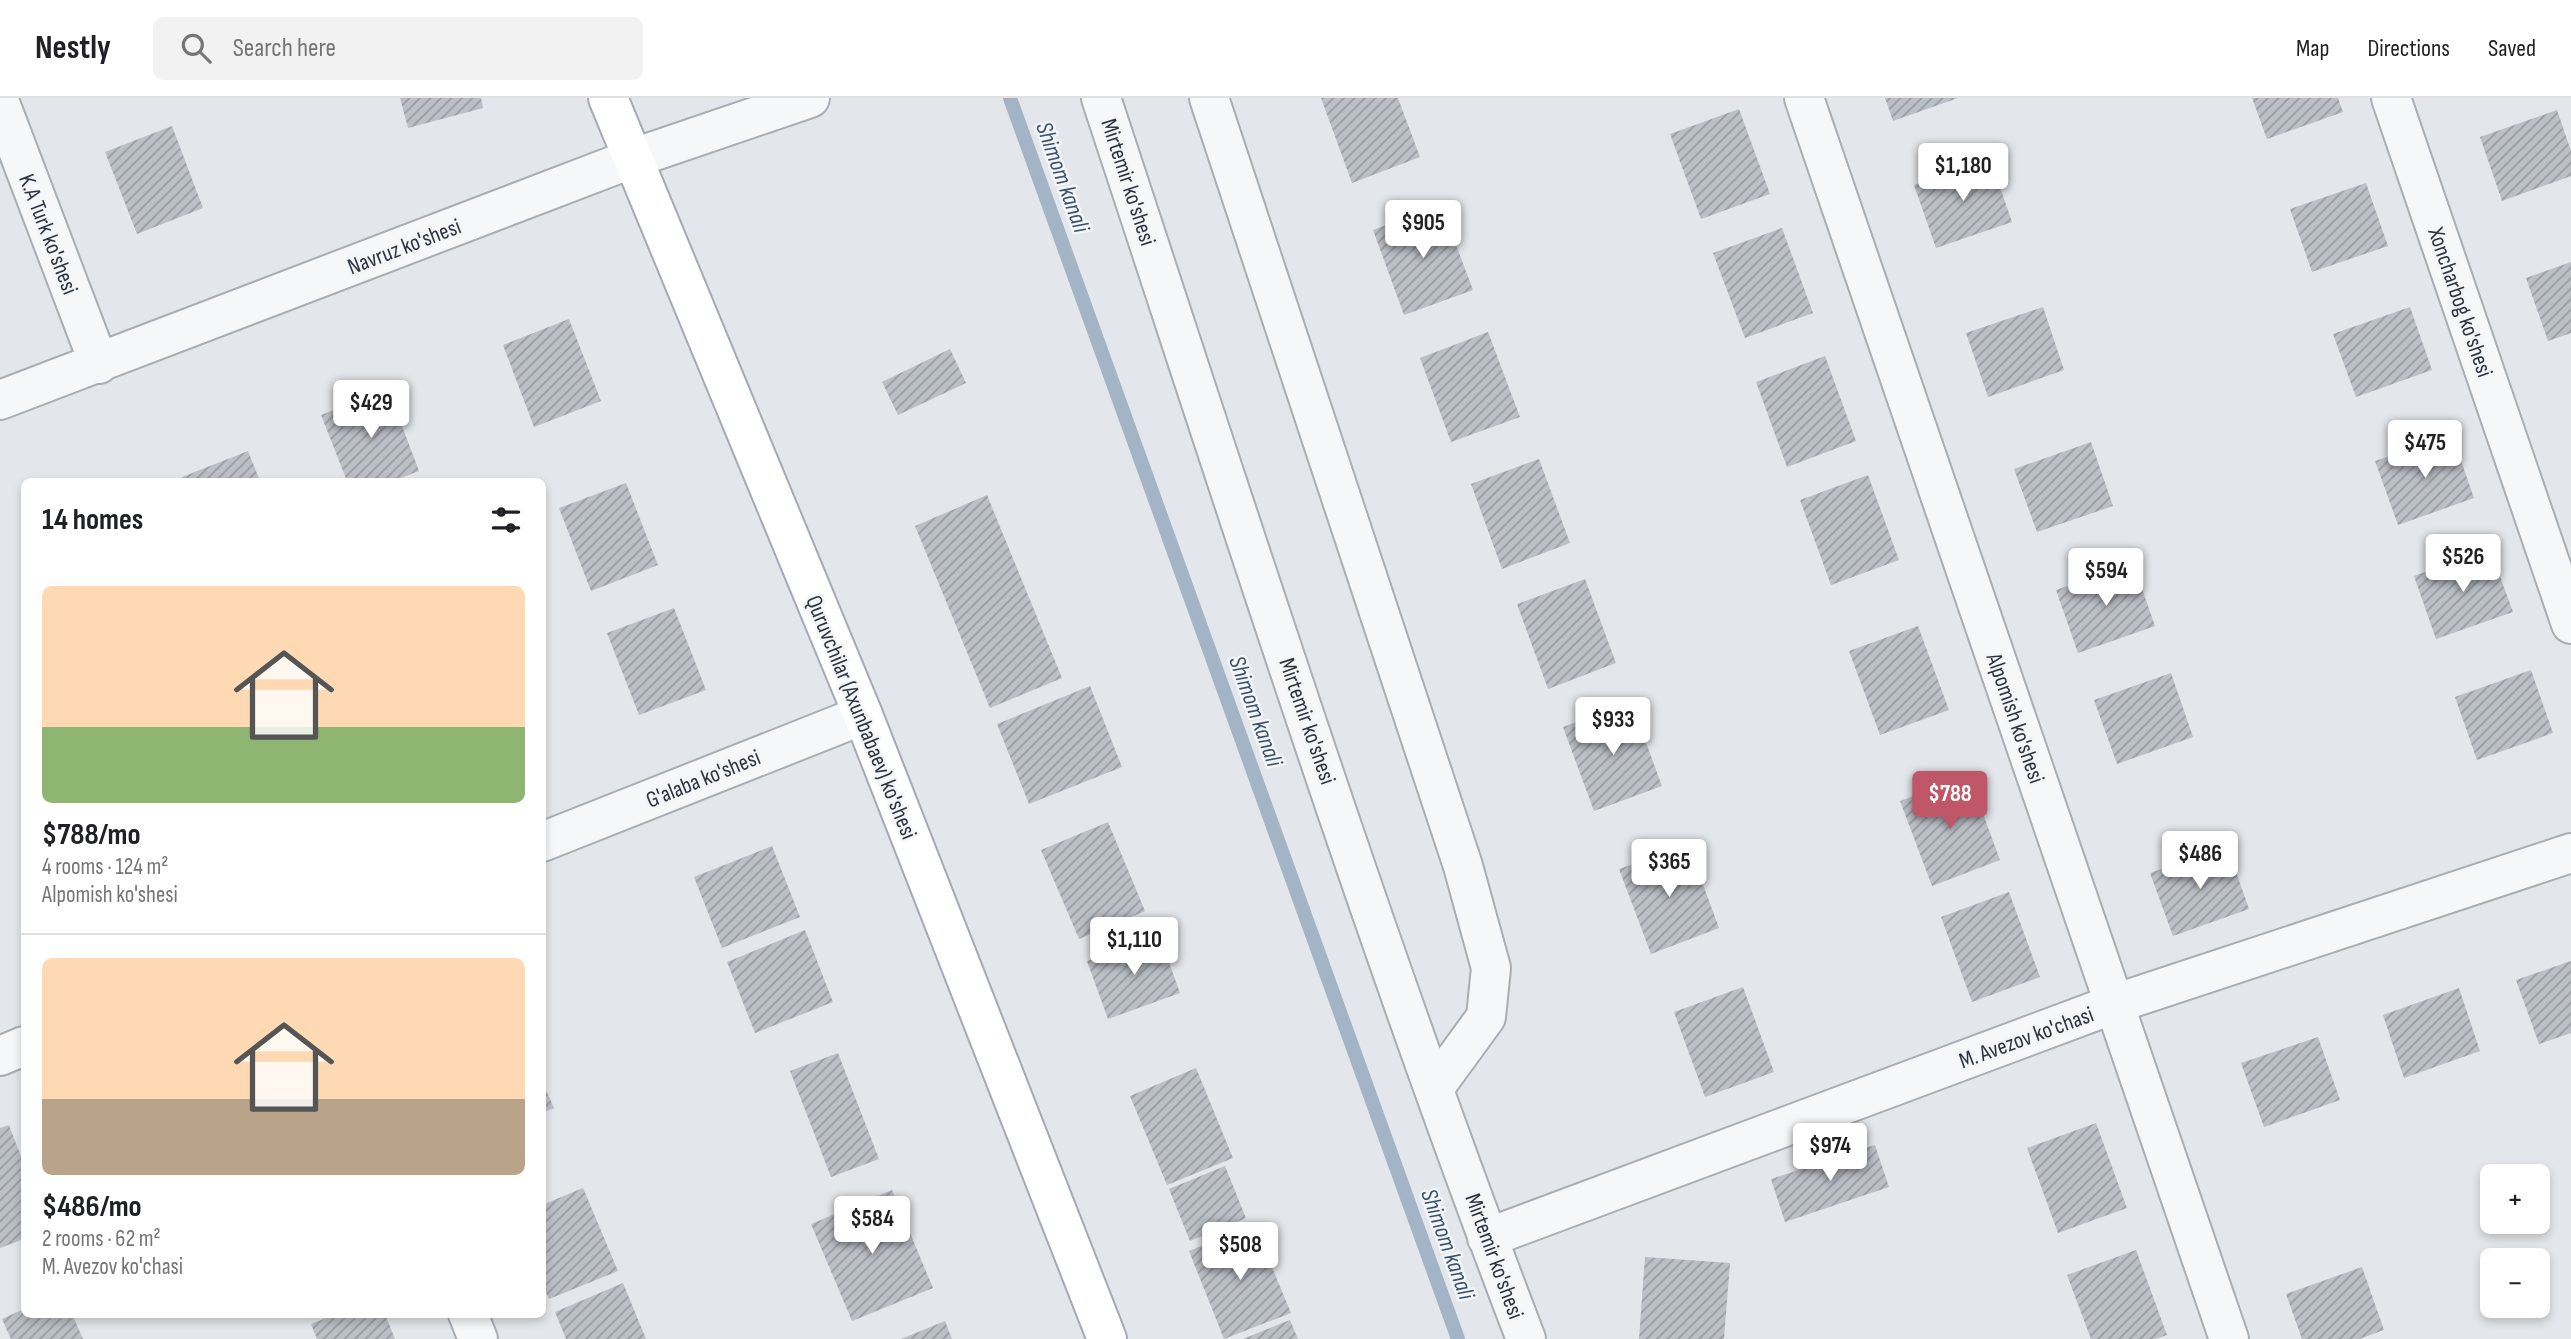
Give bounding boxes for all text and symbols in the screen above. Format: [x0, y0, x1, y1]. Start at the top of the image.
search box [153, 17, 643, 80]
text: Nestly [35, 28, 111, 68]
icon: search [177, 29, 215, 67]
text: Search here [233, 33, 336, 64]
text: Map [2296, 34, 2329, 63]
text: Directions [2367, 34, 2450, 63]
text: Saved [2488, 34, 2536, 63]
street label: Mirtemir ko'shesi [1094, 115, 1162, 249]
water label: Shimom kanali [1029, 118, 1096, 237]
pin: $1,180 [1906, 144, 2020, 203]
text: $1,180 [1934, 152, 1992, 180]
street label: K.A Turk ko'shesi [12, 170, 84, 298]
pin: $905 [1382, 200, 1464, 260]
text: $905 [1401, 209, 1445, 237]
street label: Navruz ko'shesi [344, 213, 465, 281]
street label: Xoncharbog ko'shesi [2421, 223, 2499, 381]
pin: $429 [330, 380, 412, 440]
text: $429 [349, 389, 393, 417]
pin: $475 [2384, 420, 2466, 480]
text: $475 [2404, 429, 2446, 457]
icon: filters [487, 501, 525, 539]
text: 14 homes [42, 502, 143, 538]
pin: $526 [2422, 534, 2504, 594]
text: $526 [2442, 543, 2484, 571]
pin: $594 [2065, 548, 2147, 608]
text: $594 [2084, 557, 2128, 585]
street label: Quruvchilar (Axunbabaev) ko'shesi [799, 591, 923, 843]
icon: home [221, 632, 347, 758]
street label: Alpomish ko'shesi [1979, 649, 2050, 787]
water label: Shimom kanali [1222, 652, 1289, 771]
street label: Mirtemir ko'shesi [1272, 655, 1342, 788]
pin: $933 [1572, 698, 1654, 757]
text: $933 [1591, 706, 1635, 734]
street label: G'alaba ko'shesi [642, 743, 765, 815]
pin: $788 [1909, 772, 1991, 831]
text: $788 [1928, 780, 1972, 808]
text: $788/mo [42, 817, 141, 853]
pin: $486 [2159, 832, 2241, 891]
pin: $365 [1628, 840, 1710, 899]
text: $486 [2178, 840, 2222, 868]
text: $365 [1647, 848, 1691, 876]
text: 4 rooms · 124 m² [42, 853, 168, 881]
text: Alpomish ko'shesi [42, 881, 178, 909]
pin: $1,110 [1077, 918, 1191, 977]
text: $1,110 [1106, 926, 1162, 954]
street label: M. Avezov ko'chasi [1955, 1001, 2097, 1075]
icon: home [221, 1004, 347, 1130]
pin: $974 [1789, 1124, 1871, 1183]
text: $974 [1809, 1132, 1851, 1160]
map controls [2480, 1164, 2550, 1318]
button: + [2480, 1164, 2550, 1234]
water label: Shimom kanali [1414, 1185, 1481, 1304]
text: $486/mo [42, 1189, 142, 1225]
street label: Mirtemir ko'shesi [1458, 1190, 1530, 1323]
pin: $584 [831, 1196, 913, 1256]
text: $584 [850, 1205, 894, 1233]
pin: $508 [1199, 1222, 1281, 1282]
text: 2 rooms · 62 m² [42, 1225, 161, 1253]
text: $508 [1218, 1231, 1262, 1259]
button: − [2480, 1248, 2550, 1318]
text: M. Avezov ko'chasi [42, 1253, 183, 1281]

